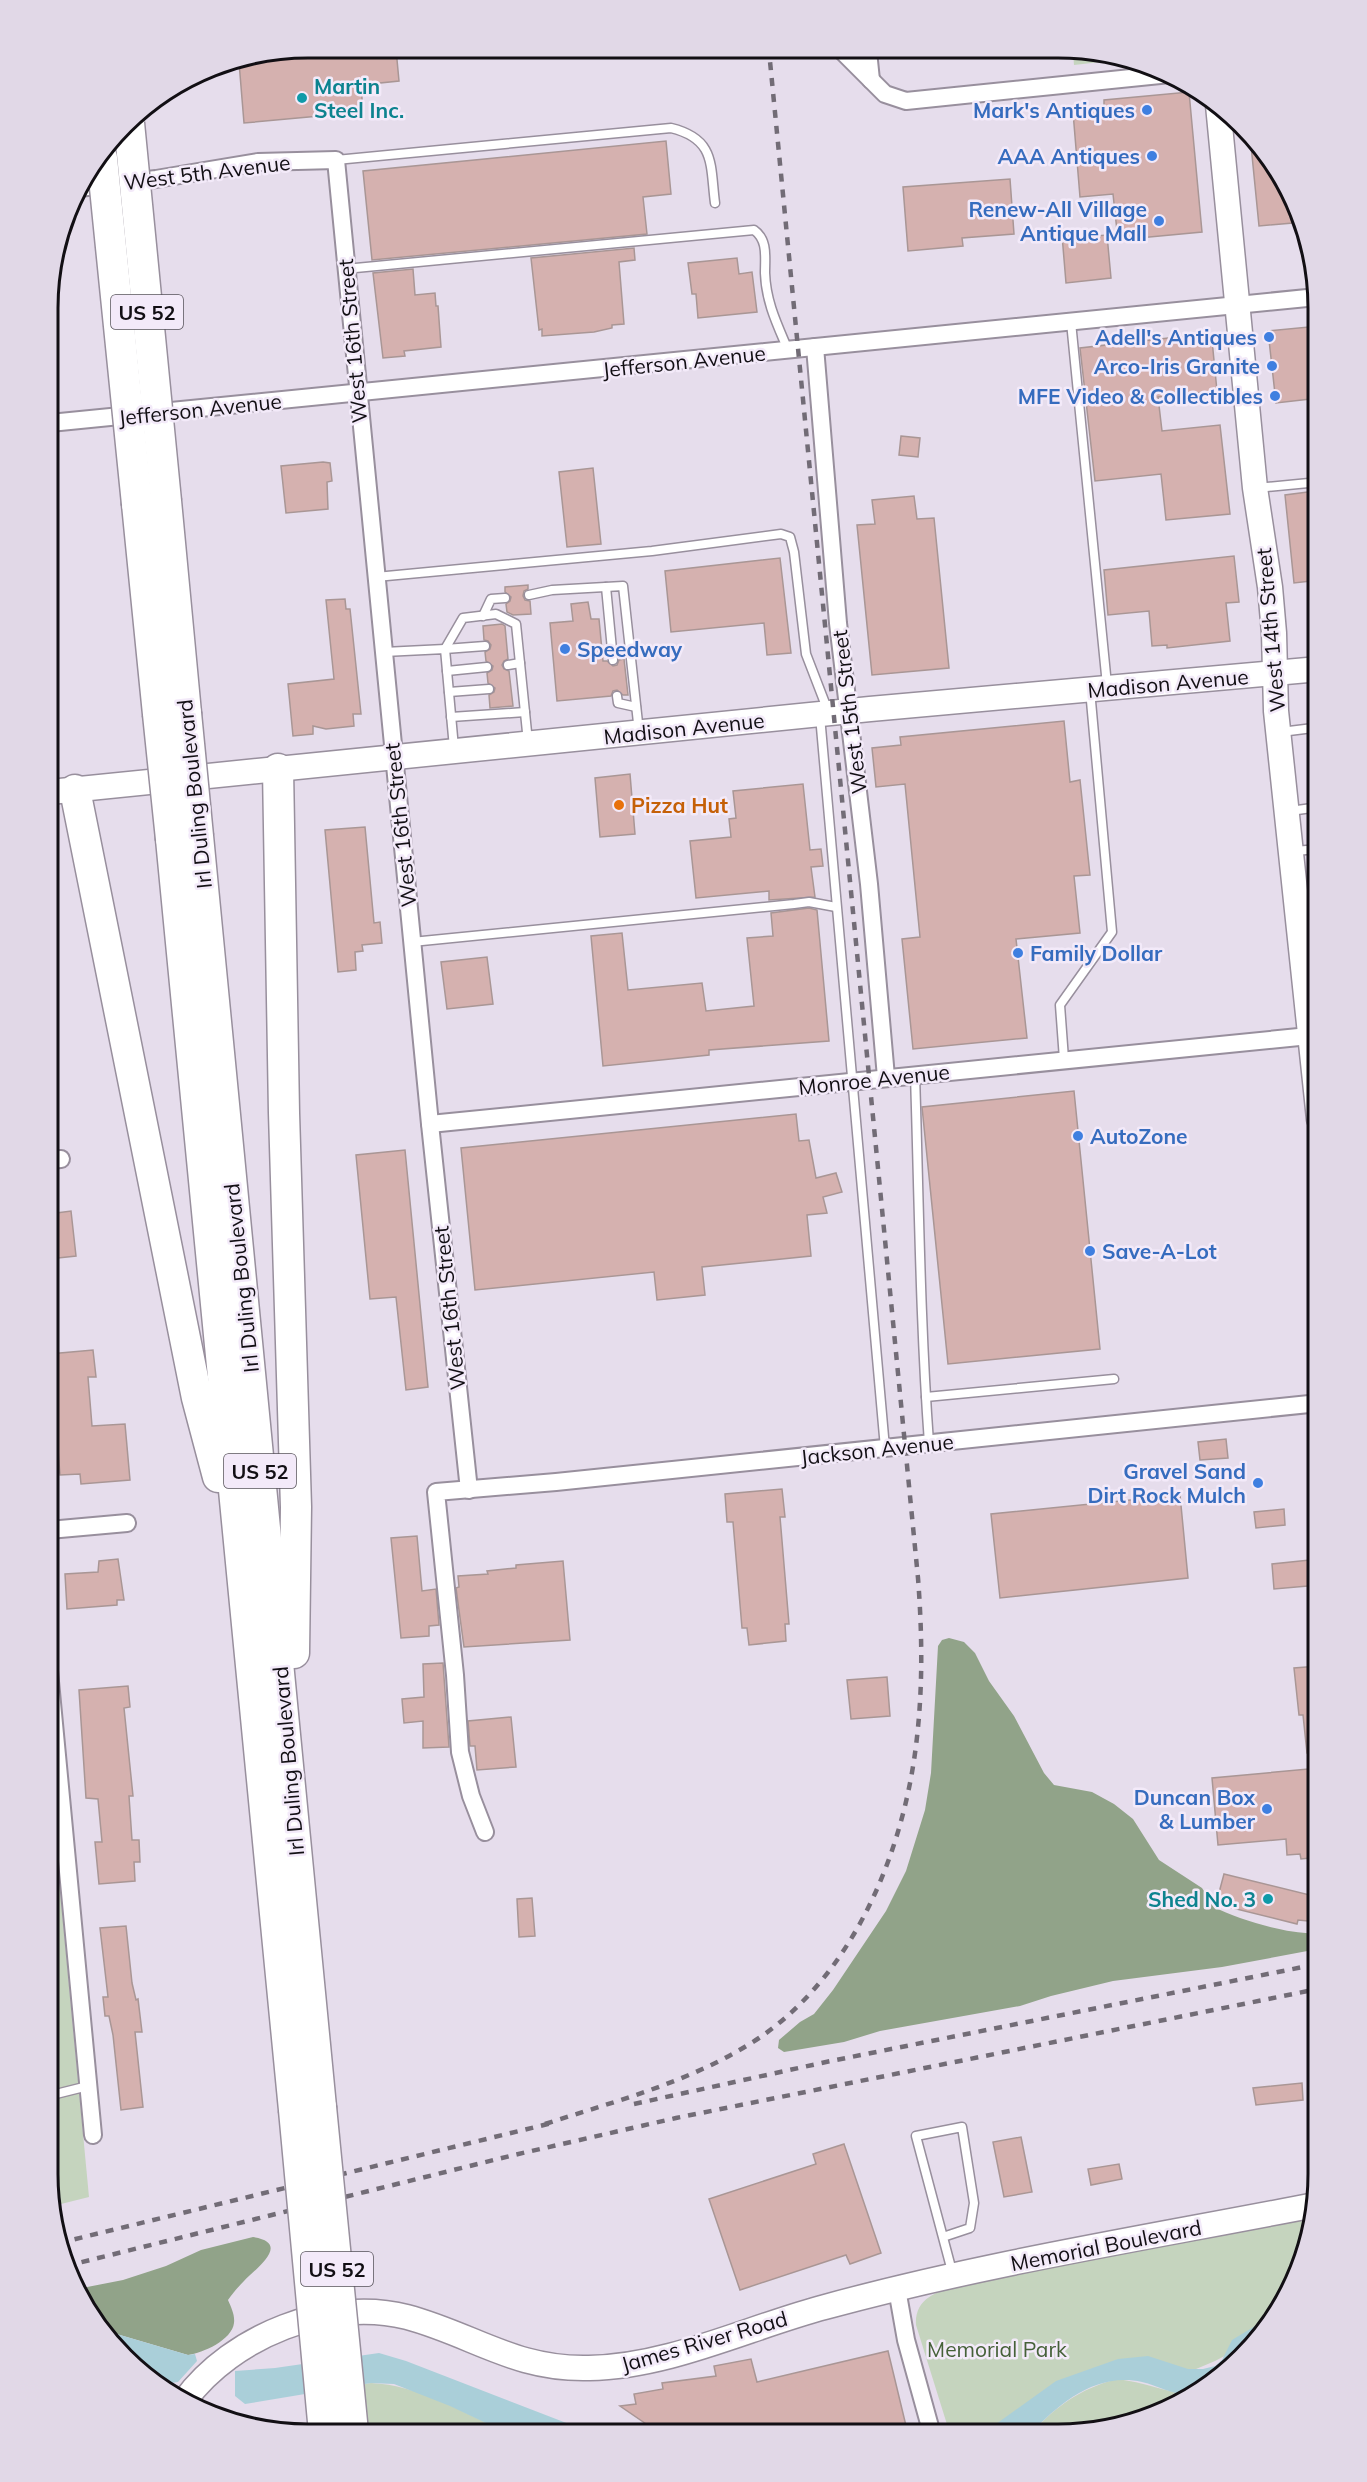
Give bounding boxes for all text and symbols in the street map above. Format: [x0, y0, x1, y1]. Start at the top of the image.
place label: Martin Steel Inc. [314, 73, 404, 123]
marker: Martin Steel Inc. [295, 91, 309, 105]
place label: Mark's Antiques [973, 97, 1135, 123]
marker: Mark's Antiques [1140, 103, 1154, 117]
place label: AAA Antiques [998, 143, 1140, 169]
street label: West 5th Avenue [122, 149, 292, 195]
marker: AAA Antiques [1145, 149, 1159, 163]
place label: Renew-All Village Antique Mall [968, 196, 1147, 246]
marker: Renew-All Village Antique Mall [1152, 214, 1166, 228]
street label: West 16th Street [332, 258, 372, 424]
road number: US 52 [111, 295, 183, 329]
place label: Adell's Antiques [1095, 324, 1257, 350]
marker: Adell's Antiques [1262, 330, 1276, 344]
street label: Jefferson Avenue [601, 339, 767, 383]
place label: Arco-Iris Granite [1094, 353, 1260, 379]
marker: Arco-Iris Granite [1265, 359, 1279, 373]
place label: MFE Video & Collectibles [1018, 383, 1263, 409]
street label: Jefferson Avenue [117, 387, 283, 431]
marker: MFE Video & Collectibles [1268, 389, 1282, 403]
street label: West 14th Street [1250, 547, 1290, 713]
street label: West 15th Street [826, 628, 872, 796]
place label: Speedway [577, 636, 683, 662]
marker: Speedway [558, 642, 572, 656]
street label: Madison Avenue [1086, 663, 1250, 703]
street label: Irl Duling Boulevard [171, 698, 217, 890]
street label: Madison Avenue [602, 707, 766, 749]
street label: West 16th Street [378, 742, 422, 908]
place label: Pizza Hut [631, 792, 728, 818]
marker: Pizza Hut [612, 798, 626, 812]
place label: Family Dollar [1030, 940, 1163, 966]
marker: Family Dollar [1011, 946, 1025, 960]
street label: Monroe Avenue [797, 1058, 951, 1100]
place label: AutoZone [1090, 1123, 1188, 1149]
marker: AutoZone [1071, 1129, 1085, 1143]
street label: Irl Duling Boulevard [218, 1182, 264, 1374]
street label: West 16th Street [427, 1225, 471, 1391]
place label: Save-A-Lot [1102, 1238, 1217, 1264]
marker: Save-A-Lot [1083, 1244, 1097, 1258]
street label: Jackson Avenue [799, 1428, 955, 1470]
road number: US 52 [224, 1454, 296, 1488]
place label: Gravel Sand Dirt Rock Mulch [1088, 1458, 1246, 1508]
marker: Gravel Sand Dirt Rock Mulch [1251, 1476, 1265, 1490]
street label: Irl Duling Boulevard [267, 1665, 309, 1857]
place label: Duncan Box & Lumber [1134, 1784, 1256, 1834]
marker: Duncan Box & Lumber [1260, 1802, 1274, 1816]
place label: Shed No. 3 [1148, 1886, 1256, 1912]
marker: Shed No. 3 [1261, 1892, 1275, 1906]
street label: Memorial Boulevard [1008, 2214, 1204, 2276]
road number: US 52 [301, 2252, 373, 2286]
street label: James River Road [618, 2305, 790, 2377]
park label: Memorial Park [927, 2336, 1067, 2362]

